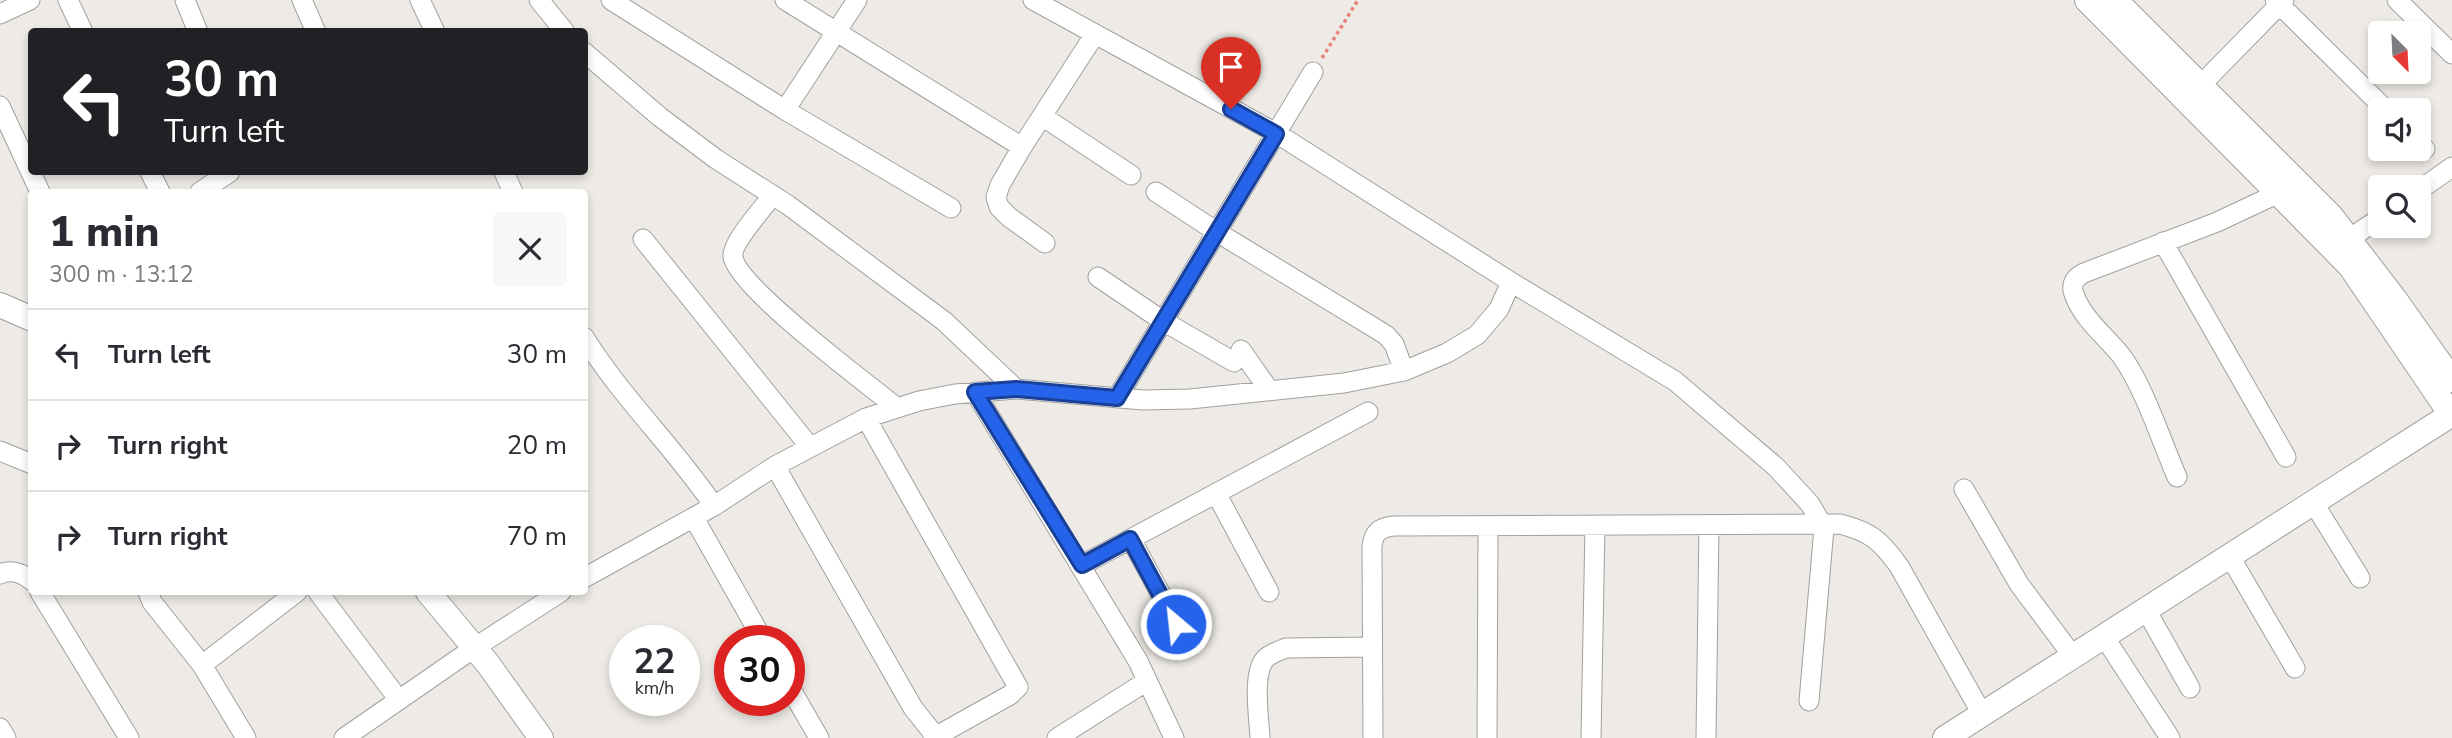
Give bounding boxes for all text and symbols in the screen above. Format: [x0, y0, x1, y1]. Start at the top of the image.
north arrow [2368, 21, 2431, 84]
map controls [2368, 21, 2431, 238]
pin [1201, 37, 1261, 109]
text: 30 m [164, 46, 279, 113]
icon: arrive [1212, 48, 1250, 86]
icon: left [49, 56, 140, 147]
button: sound [2368, 98, 2431, 161]
text: Turn left [164, 110, 284, 153]
button: search [2368, 175, 2431, 238]
text: 1 min [49, 204, 159, 261]
button: close [493, 212, 567, 286]
text: 300 m · 13:12 [49, 259, 194, 290]
icon: left [49, 336, 87, 374]
text: Turn left [108, 337, 211, 372]
text: 30 m [507, 337, 567, 372]
icon: right [49, 427, 87, 465]
text: Turn right [108, 428, 227, 463]
text: 20 m [507, 428, 567, 463]
icon: right [49, 518, 87, 556]
text: Turn right [108, 519, 227, 554]
text: 70 m [507, 519, 567, 554]
position arrow [1139, 587, 1213, 661]
speed limit sign: 30 [714, 625, 805, 716]
text: 22 [633, 638, 676, 685]
text: km/h [635, 676, 674, 700]

